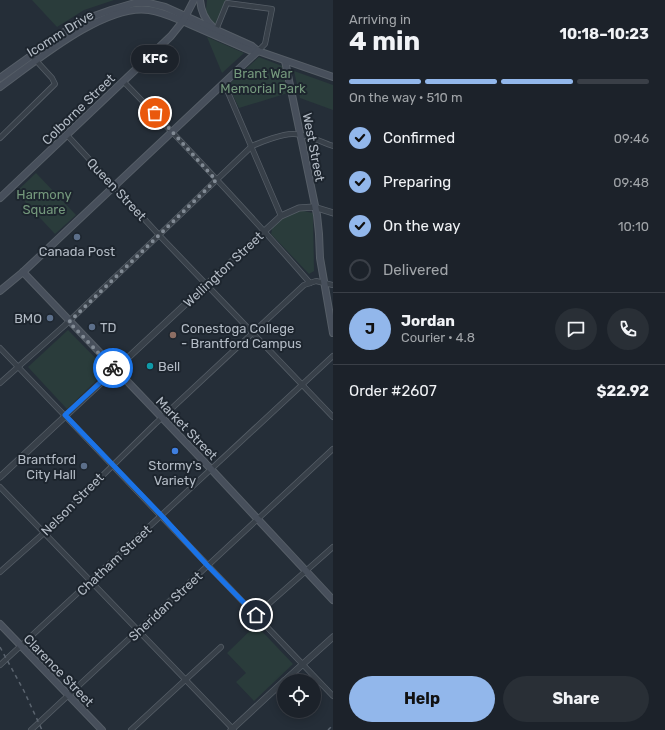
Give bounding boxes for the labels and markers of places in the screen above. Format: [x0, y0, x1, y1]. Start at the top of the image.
callout: KFC [131, 45, 179, 73]
pin [138, 96, 172, 130]
marker: Canada Post [72, 232, 82, 242]
place label: Canada Post [39, 244, 115, 259]
place label: BMO [14, 311, 42, 326]
marker: BMO [45, 313, 55, 323]
place label: TD [100, 320, 117, 335]
place label: Conestoga College - Brantford Campus [181, 321, 302, 351]
marker: TD [87, 322, 97, 332]
marker: Conestoga College - Brantford Campus [168, 330, 178, 340]
place label: Bell [158, 359, 180, 374]
marker: Bell [145, 361, 155, 371]
marker: Stormy's Variety [170, 446, 180, 456]
place label: Brantford City Hall [18, 452, 76, 482]
place label: Stormy's Variety [148, 458, 202, 488]
marker: Brantford City Hall [79, 461, 89, 471]
pin [239, 598, 273, 632]

